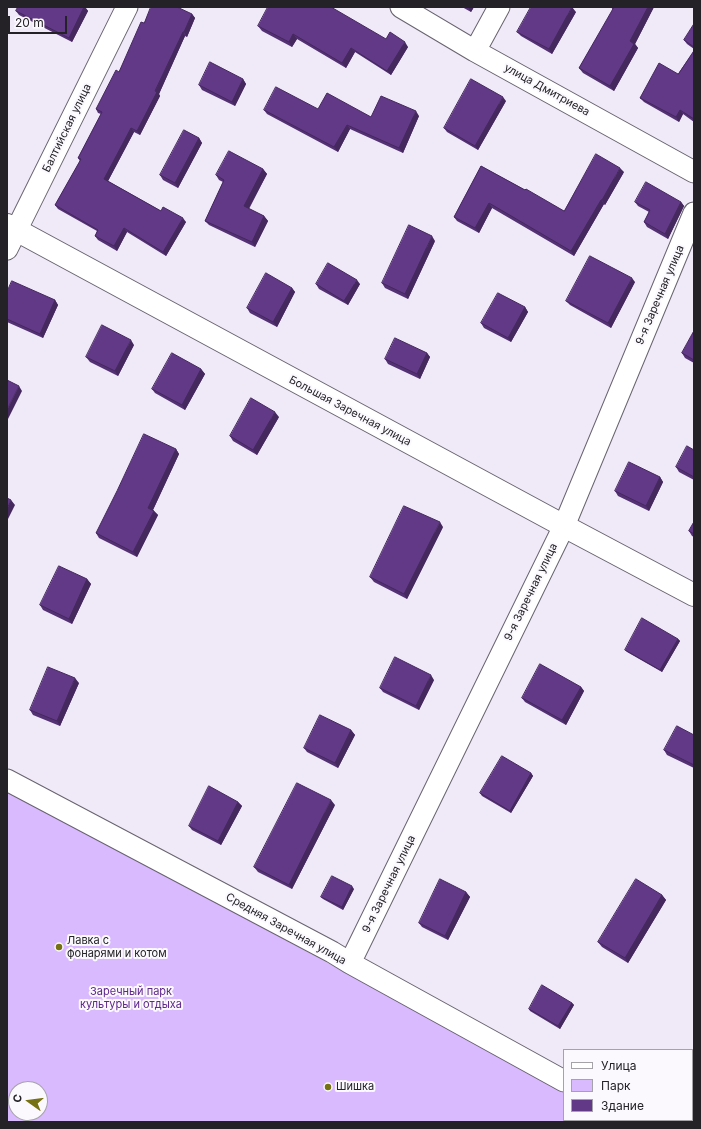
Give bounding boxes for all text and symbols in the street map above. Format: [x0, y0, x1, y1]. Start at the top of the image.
scale bar [10, 8, 69, 34]
text: 20 m [15, 15, 44, 30]
street label: улица Дмитриева [502, 61, 592, 119]
street label: Балтийская улица [40, 82, 94, 174]
street label: 9-я Заречная улица [633, 243, 687, 347]
street label: Большая Заречная улица [287, 373, 413, 449]
street label: 9-я Заречная улица [502, 541, 560, 643]
street label: 9-я Заречная улица [360, 833, 418, 935]
street label: Средняя Заречная улица [224, 890, 348, 968]
place label: Лавка с фонарями и котом [67, 934, 167, 960]
marker: Лавка с фонарями и котом [54, 942, 64, 952]
park label: Заречный парк культуры и отдыха [80, 985, 182, 1011]
legend [563, 1049, 693, 1121]
text: Улица [601, 1058, 636, 1073]
text: Парк [601, 1078, 631, 1093]
place label: Шишка [336, 1080, 374, 1094]
north arrow [8, 1081, 48, 1121]
marker: Шишка [323, 1082, 333, 1092]
text: С [10, 1093, 25, 1104]
text: Здание [601, 1098, 644, 1113]

